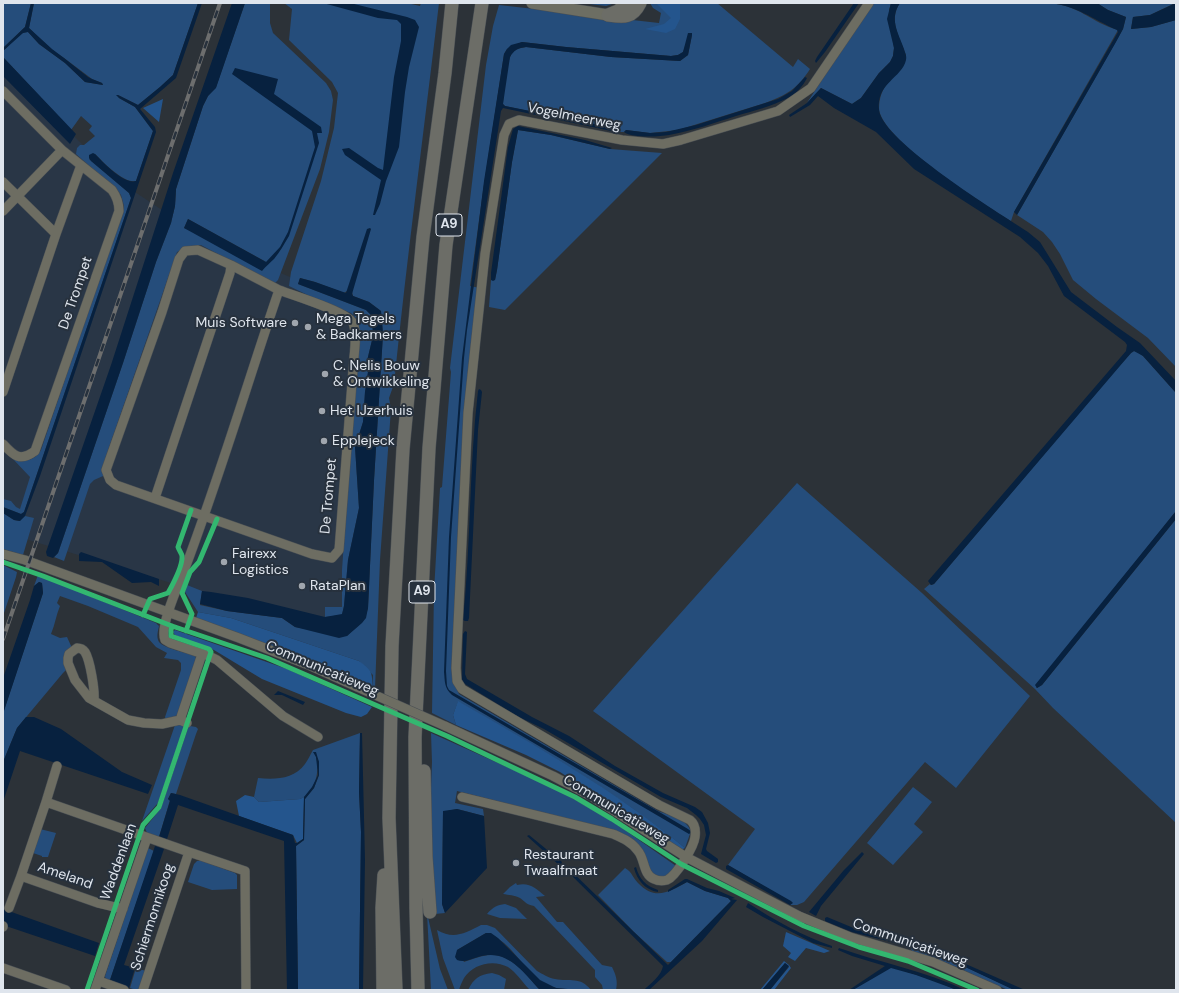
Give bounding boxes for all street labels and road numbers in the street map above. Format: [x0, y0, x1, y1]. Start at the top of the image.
street label: Vogelmeerweg [526, 100, 622, 134]
road number: A9 [436, 214, 462, 236]
street label: De Trompet [56, 254, 96, 332]
street label: De Trompet [317, 457, 341, 535]
road number: A9 [409, 581, 435, 603]
street label: Communicatieweg [263, 638, 381, 700]
street label: Communicatieweg [560, 772, 672, 848]
street label: Waddenlaan [97, 821, 141, 903]
street label: Ameland [35, 859, 95, 893]
street label: Schiermonnikoog [128, 861, 178, 973]
street label: Communicatieweg [850, 915, 970, 971]

